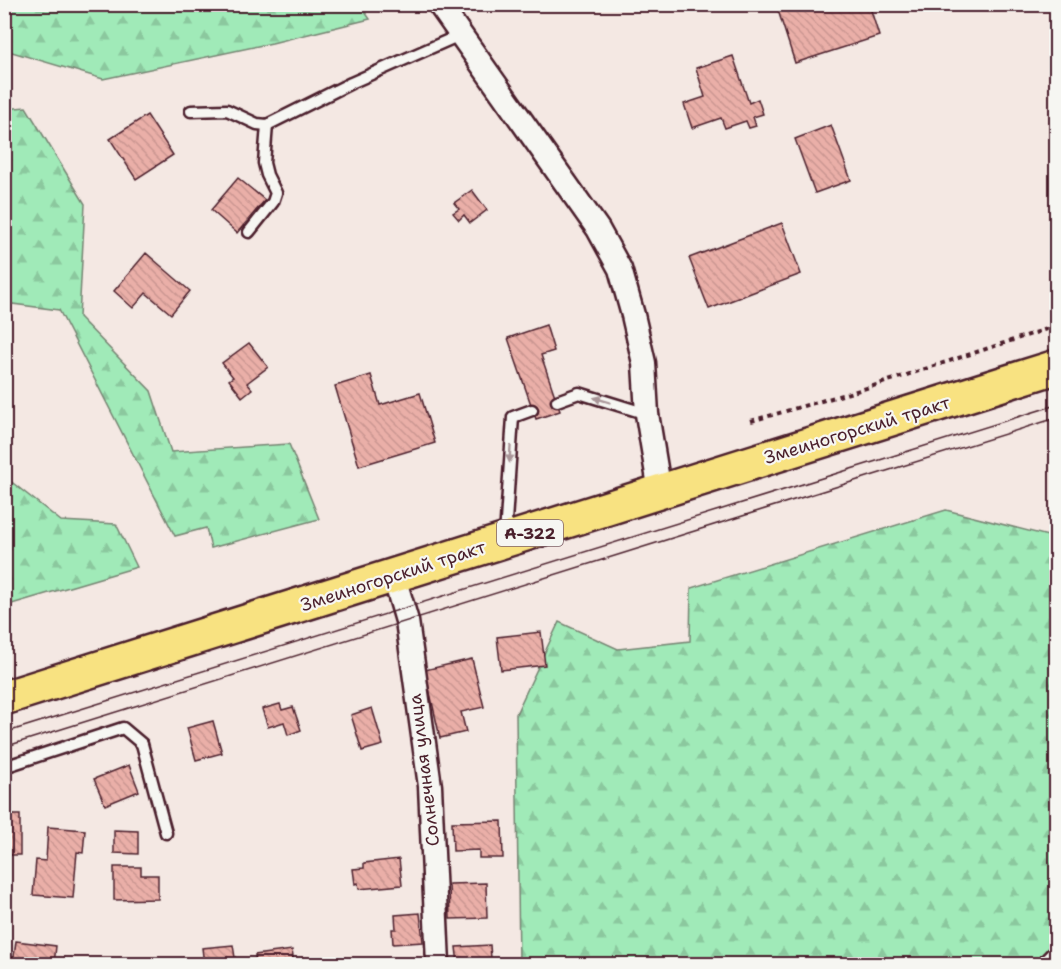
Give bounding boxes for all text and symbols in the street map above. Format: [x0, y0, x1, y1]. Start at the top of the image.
street label: Змеиногорский тракт [761, 390, 954, 470]
one-way arrow [593, 395, 611, 404]
one-way arrow [505, 445, 515, 464]
road number: А-322 [497, 520, 563, 546]
street label: Змеиногорский тракт [298, 535, 489, 617]
street label: Солнечная улица [403, 692, 445, 848]

